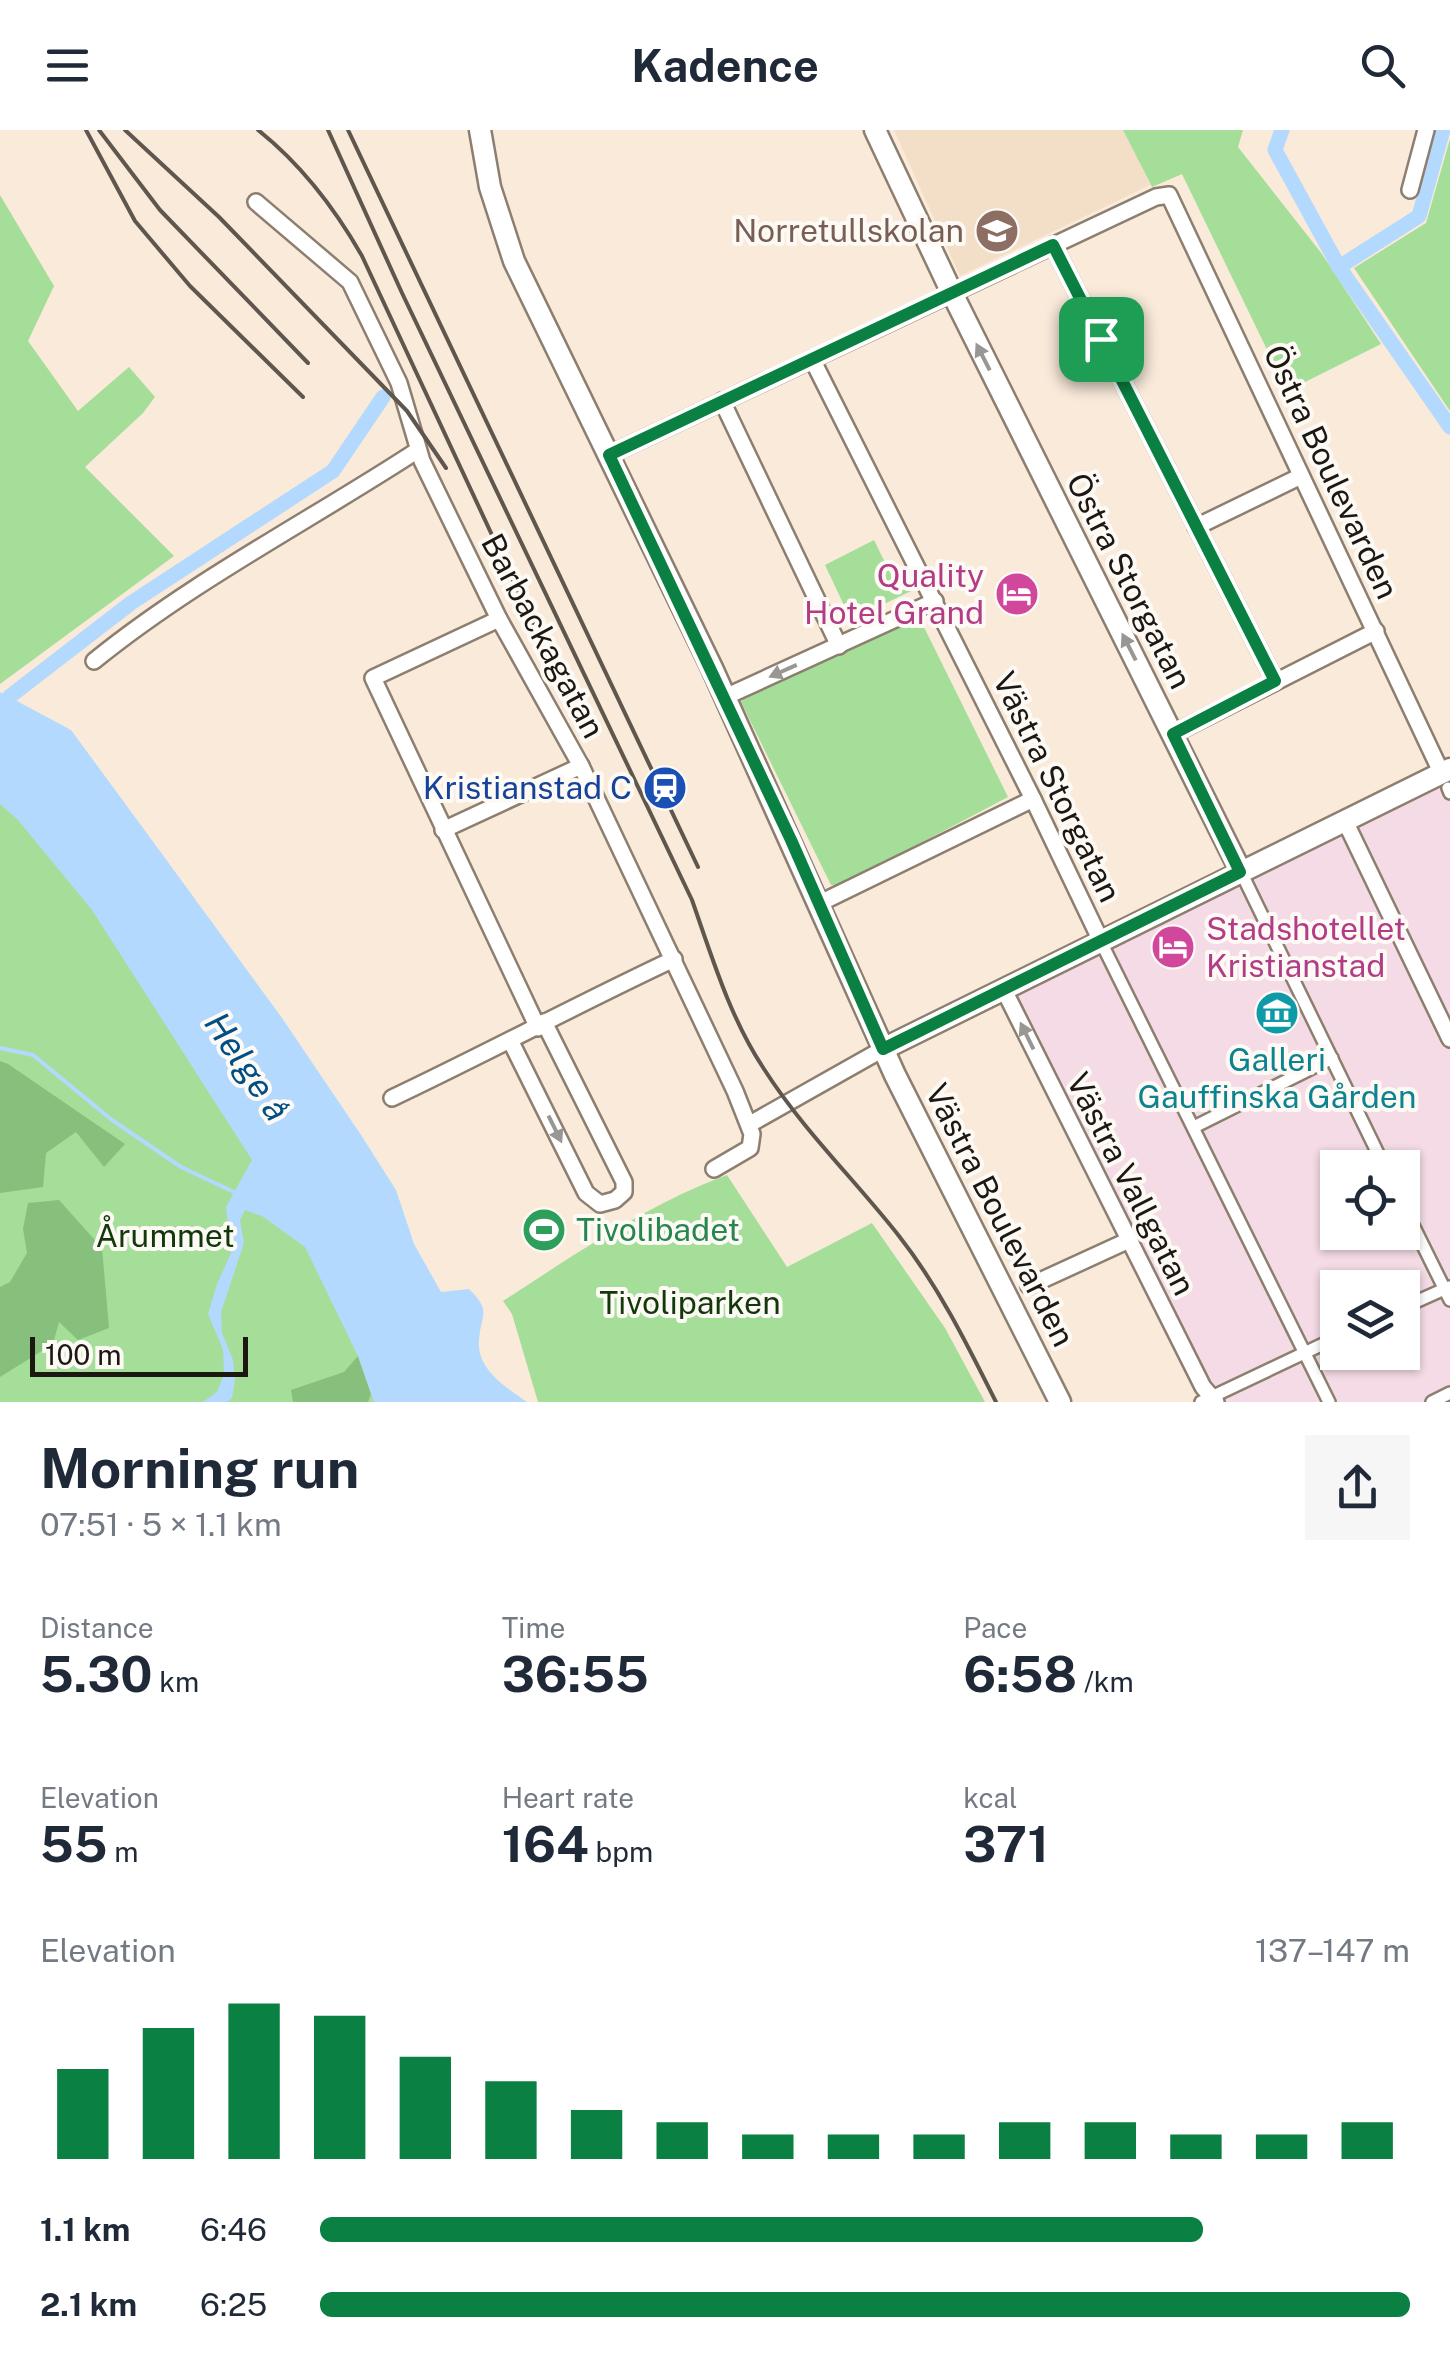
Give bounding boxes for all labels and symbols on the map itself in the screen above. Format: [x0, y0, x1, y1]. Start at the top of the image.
school or university icon: Norretullskolan [974, 208, 1020, 254]
place label: Norretullskolan [733, 212, 964, 249]
pin [1059, 297, 1144, 382]
street label: Östra Boulevarden [1256, 339, 1406, 604]
one-way arrow [975, 342, 992, 371]
street label: Östra Storgatan [1059, 467, 1200, 695]
street label: Barbackagatan [474, 527, 613, 744]
place label: Quality Hotel Grand [804, 557, 984, 631]
hotel icon: Quality Hotel Grand [994, 571, 1040, 617]
one-way arrow [1121, 633, 1138, 662]
one-way arrow [768, 663, 798, 679]
street label: Västra Storgatan [986, 666, 1129, 908]
station icon: Kristianstad C [642, 765, 688, 811]
place label: Kristianstad C [423, 769, 632, 806]
place label: Stadshotellet Kristianstad [1206, 910, 1406, 984]
hotel icon: Stadshotellet Kristianstad [1150, 924, 1196, 970]
museum icon: Galleri Gauffinska Gården [1254, 990, 1300, 1036]
water label: Helge å [196, 1005, 299, 1129]
one-way arrow [1018, 1022, 1035, 1051]
place label: Galleri Gauffinska Gården [1138, 1041, 1416, 1115]
street label: Västra Vallgatan [1059, 1066, 1203, 1301]
street label: Västra Boulevarden [918, 1077, 1083, 1352]
one-way arrow [546, 1115, 563, 1144]
sports icon: Tivolibadet [521, 1207, 567, 1253]
place label: Tivolibadet [576, 1211, 740, 1248]
park label: Årummet [95, 1215, 235, 1254]
park label: Tivoliparken [599, 1284, 781, 1321]
scale bar [30, 1332, 248, 1376]

